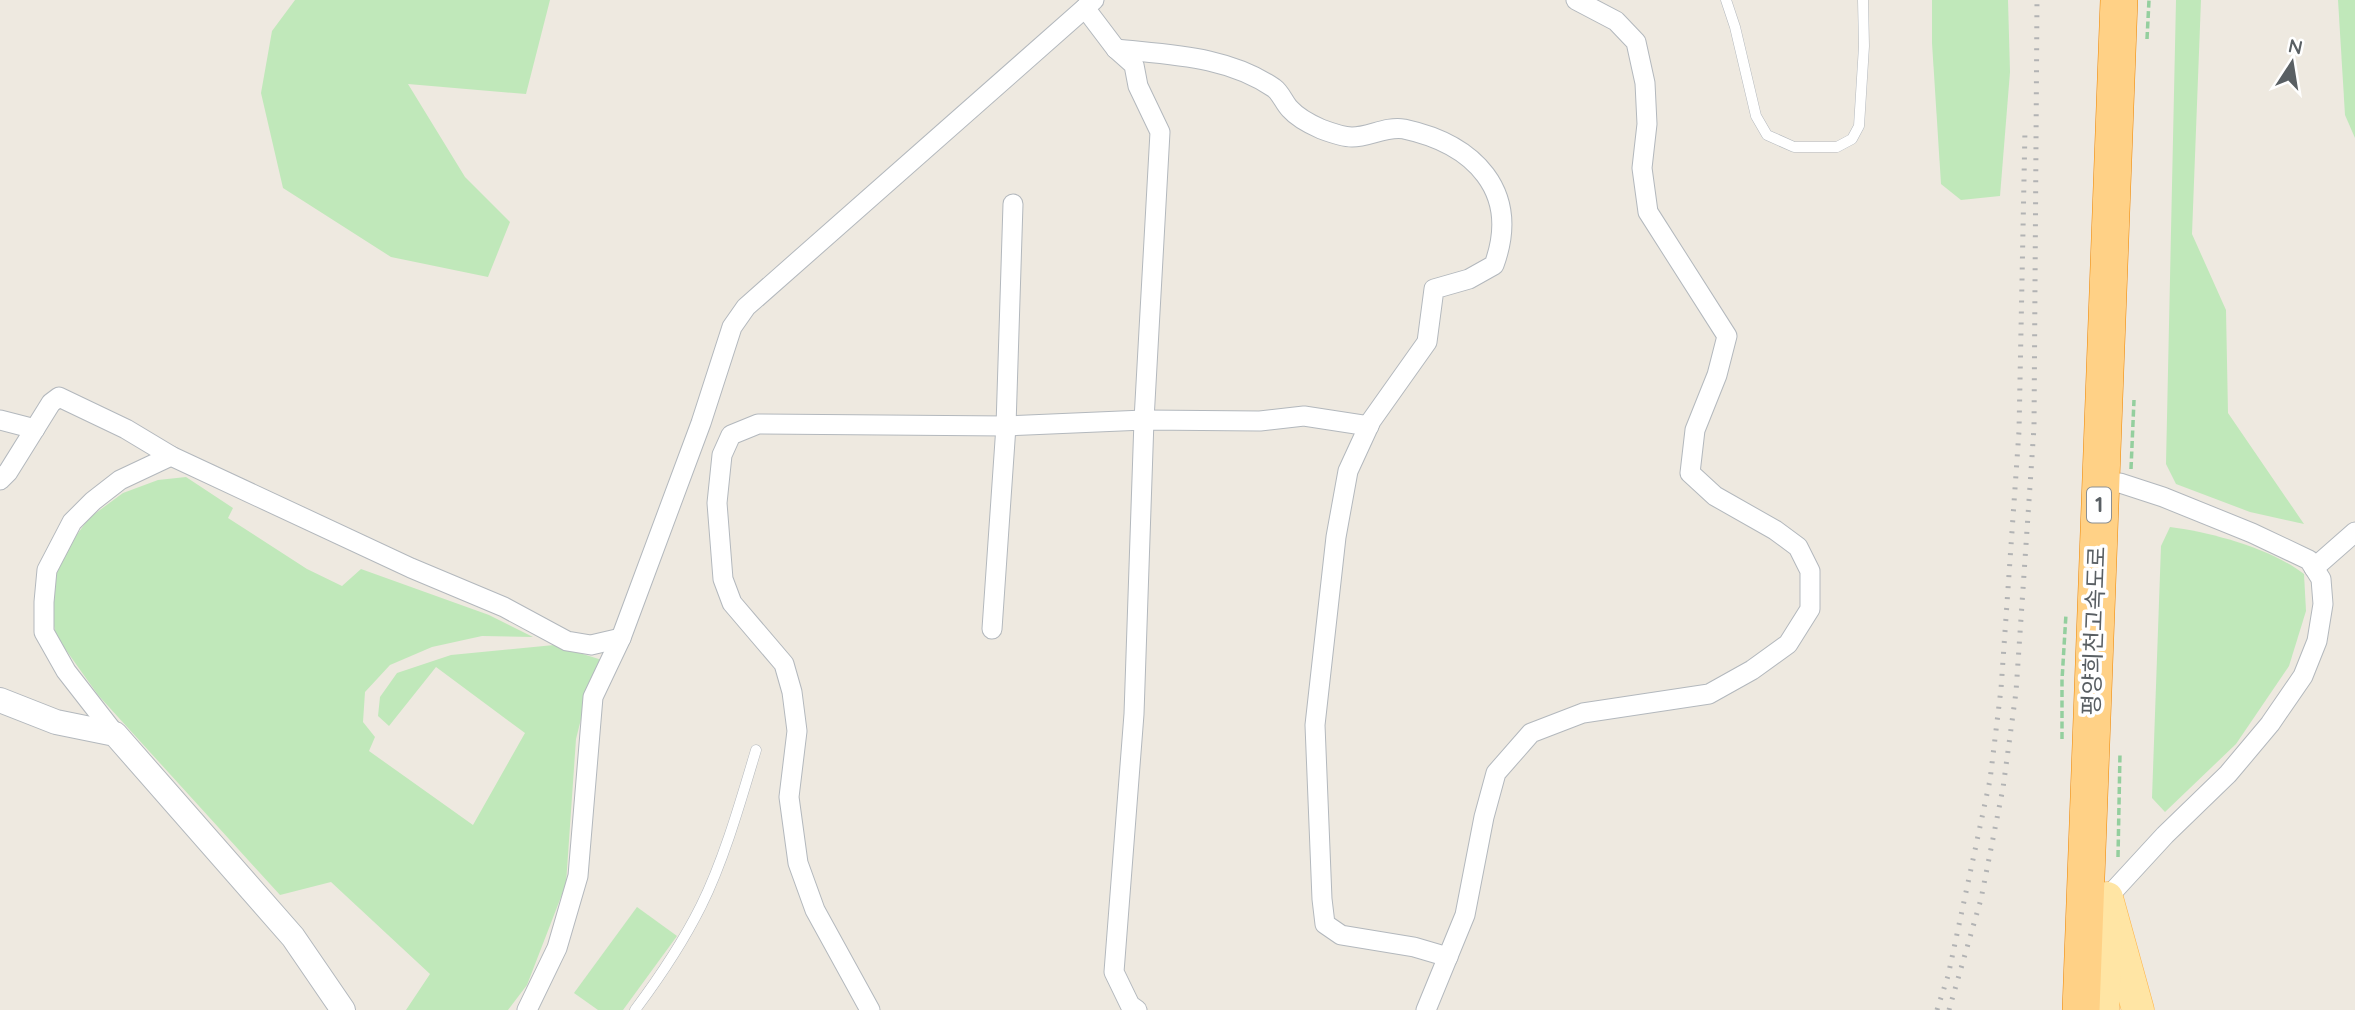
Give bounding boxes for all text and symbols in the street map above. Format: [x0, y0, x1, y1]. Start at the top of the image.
north arrow [2257, 28, 2327, 98]
text: N [2286, 33, 2305, 60]
road number: 1 [2087, 488, 2111, 522]
street label: 평양희천고속도로 [2076, 546, 2111, 716]

